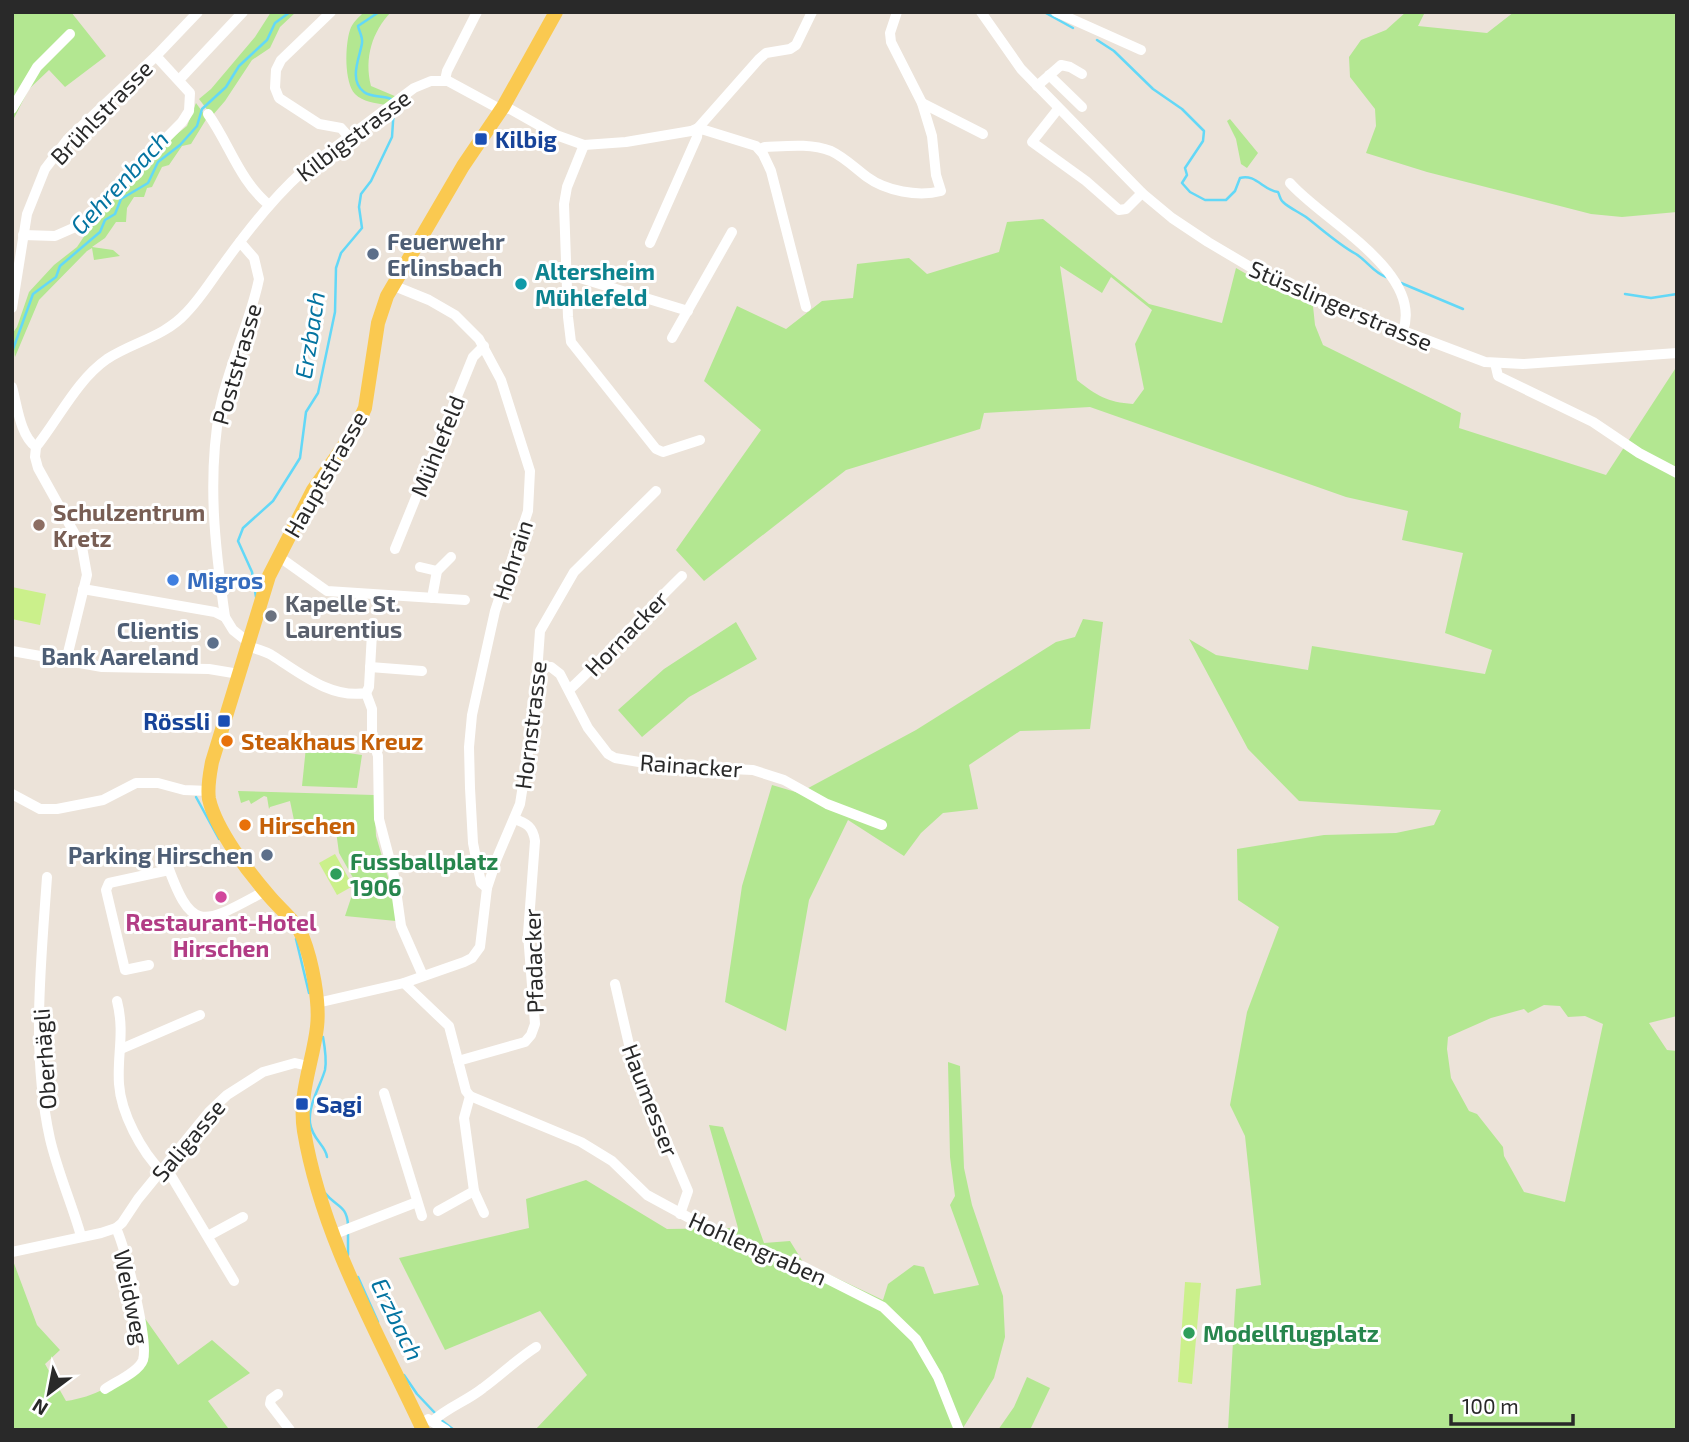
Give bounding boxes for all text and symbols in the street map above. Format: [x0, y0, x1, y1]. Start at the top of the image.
street label: Brühlstrasse [44, 54, 158, 170]
street label: Kilbigstrasse [290, 83, 416, 187]
water label: Gehrenbach [64, 124, 174, 240]
place label: Kilbig [495, 125, 557, 153]
marker: Kilbig [473, 131, 489, 147]
place label: Feuerwehr Erlinsbach [387, 227, 505, 281]
marker: Feuerwehr Erlinsbach [365, 246, 381, 262]
street label: Stüsslingerstrasse [1245, 254, 1437, 356]
place label: Altersheim Mühlefeld [535, 257, 655, 311]
marker: Altersheim Mühlefeld [513, 276, 529, 292]
water label: Erzbach [288, 289, 330, 381]
street label: Poststrasse [205, 300, 267, 428]
street label: Mühlefeld [404, 391, 470, 501]
street label: Hauptstrasse [278, 406, 372, 542]
place label: Schulzentrum Kretz [53, 498, 205, 552]
street label: Hohrain [486, 516, 538, 604]
marker: Schulzentrum Kretz [31, 517, 47, 533]
place label: Migros [187, 566, 263, 594]
marker: Migros [165, 572, 181, 588]
street label: Hornacker [578, 584, 674, 682]
place label: Kapelle St. Laurentius [285, 589, 402, 643]
marker: Kapelle St. Laurentius [263, 608, 279, 624]
place label: Clientis Bank Aareland [41, 616, 199, 670]
marker: Clientis Bank Aareland [205, 635, 221, 651]
street label: Hornstrasse [508, 659, 552, 791]
place label: Rössli [143, 707, 210, 735]
marker: Rössli [216, 713, 232, 729]
place label: Steakhaus Kreuz [241, 727, 423, 755]
marker: Steakhaus Kreuz [219, 733, 235, 749]
street label: Rainacker [639, 747, 743, 783]
place label: Hirschen [259, 811, 356, 839]
marker: Hirschen [237, 817, 253, 833]
place label: Parking Hirschen [68, 841, 253, 869]
marker: Parking Hirschen [259, 847, 275, 863]
place label: Fussballplatz 1906 [350, 847, 498, 901]
marker: Fussballplatz 1906 [328, 866, 344, 882]
marker: Restaurant-Hotel Hirschen [213, 889, 229, 905]
place label: Restaurant-Hotel Hirschen [125, 908, 317, 962]
street label: Pfadacker [517, 908, 549, 1014]
street label: Oberhägli [26, 1007, 62, 1111]
street label: Haumesser [617, 1040, 685, 1160]
place label: Sagi [316, 1090, 362, 1118]
street label: Saligasse [145, 1093, 231, 1187]
marker: Sagi [294, 1096, 310, 1112]
street label: Hohlengraben [685, 1205, 831, 1291]
street label: Weidweg [108, 1247, 156, 1347]
water label: Erzbach [366, 1273, 430, 1365]
place label: Modellflugplatz [1203, 1319, 1379, 1347]
marker: Modellflugplatz [1181, 1325, 1197, 1341]
north arrow [14, 1358, 84, 1428]
scale bar [1451, 1382, 1574, 1426]
text: 100 m [1462, 1393, 1519, 1418]
text: N [28, 1394, 52, 1421]

